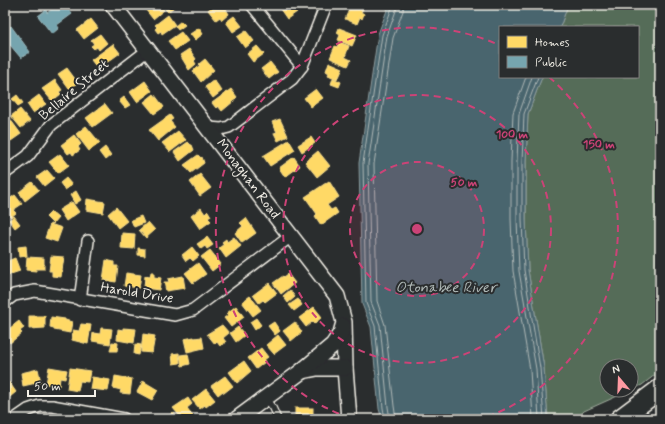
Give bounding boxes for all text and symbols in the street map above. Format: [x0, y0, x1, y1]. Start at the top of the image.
legend [499, 26, 639, 78]
text: Homes [535, 35, 570, 51]
street label: Bellaire Street [35, 55, 113, 125]
text: Public [535, 55, 567, 71]
text: 100 m [496, 127, 529, 143]
street label: Monaghan Road [211, 135, 284, 223]
text: 150 m [583, 137, 615, 153]
text: 50 m [451, 175, 478, 191]
centre of rings [410, 222, 424, 236]
street label: Harold Drive [99, 278, 175, 308]
water label: Otonabee River [396, 278, 498, 298]
north arrow [599, 358, 639, 398]
text: N [610, 362, 622, 377]
scale bar [28, 372, 95, 398]
text: 50 m [34, 379, 61, 395]

